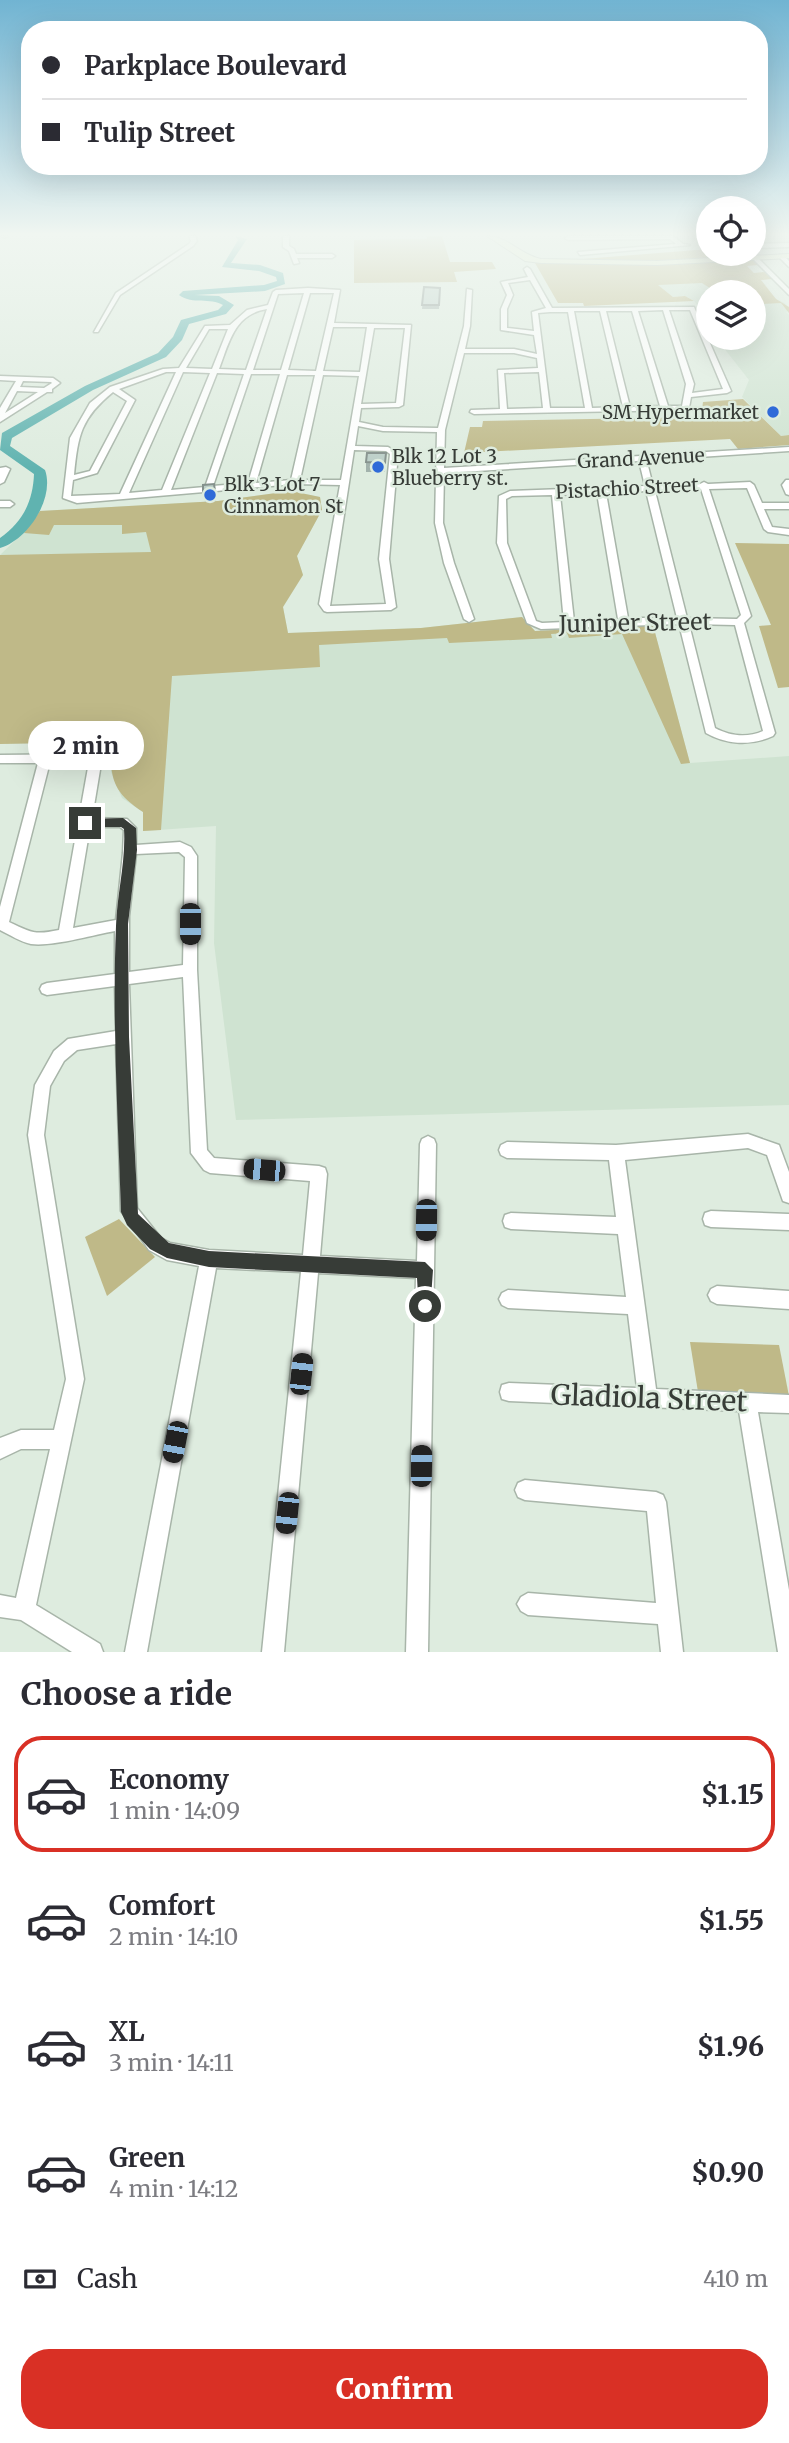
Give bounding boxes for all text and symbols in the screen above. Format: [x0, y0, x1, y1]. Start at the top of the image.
text: Parkplace Boulevard [84, 49, 347, 82]
text: Tulip Street [84, 116, 235, 149]
map controls [696, 196, 766, 350]
button: locate [696, 196, 766, 266]
button: layers [696, 280, 766, 350]
place label: SM Hypermarket [602, 400, 760, 424]
marker: SM Hypermarket [765, 404, 781, 420]
street label: Grand Avenue [577, 443, 705, 473]
place label: Blk 12 Lot 3 Blueberry st. [392, 444, 508, 490]
marker: Blk 12 Lot 3 Blueberry st. [370, 459, 386, 475]
place label: Blk 3 Lot 7 Cinnamon St [224, 472, 344, 518]
street label: Pistachio Street [555, 472, 700, 504]
marker: Blk 3 Lot 7 Cinnamon St [202, 487, 218, 503]
street label: Juniper Street [557, 607, 712, 638]
callout: 2 min [27, 722, 143, 770]
text: 2 min [53, 731, 119, 760]
route end [69, 807, 101, 839]
car [180, 903, 201, 945]
car [243, 1158, 286, 1182]
car [416, 1199, 437, 1241]
route start [409, 1290, 441, 1322]
car [289, 1352, 314, 1396]
street label: Gladiola Street [550, 1377, 748, 1419]
car [161, 1419, 190, 1465]
car [411, 1445, 432, 1487]
car [275, 1491, 300, 1535]
text: Choose a ride [21, 1674, 232, 1714]
icon: car [25, 1763, 88, 1826]
text: Economy [109, 1763, 229, 1796]
text: $1.15 [701, 1778, 764, 1811]
text: 1 min · 14:09 [109, 1796, 240, 1825]
icon: car [25, 1889, 88, 1952]
text: Comfort [109, 1889, 215, 1922]
text: $1.55 [698, 1904, 764, 1937]
text: 2 min · 14:10 [109, 1922, 238, 1951]
icon: car [25, 2015, 88, 2078]
text: XL [109, 2015, 145, 2048]
text: $1.96 [697, 2030, 764, 2063]
text: 3 min · 14:11 [109, 2048, 234, 2077]
icon: car [25, 2141, 88, 2204]
text: Green [109, 2141, 185, 2174]
text: $0.90 [691, 2156, 764, 2189]
text: 4 min · 14:12 [109, 2174, 238, 2203]
icon: cash [21, 2260, 59, 2298]
text: Cash [77, 2262, 138, 2295]
text: 410 m [703, 2264, 768, 2293]
button: Confirm [21, 2349, 768, 2429]

